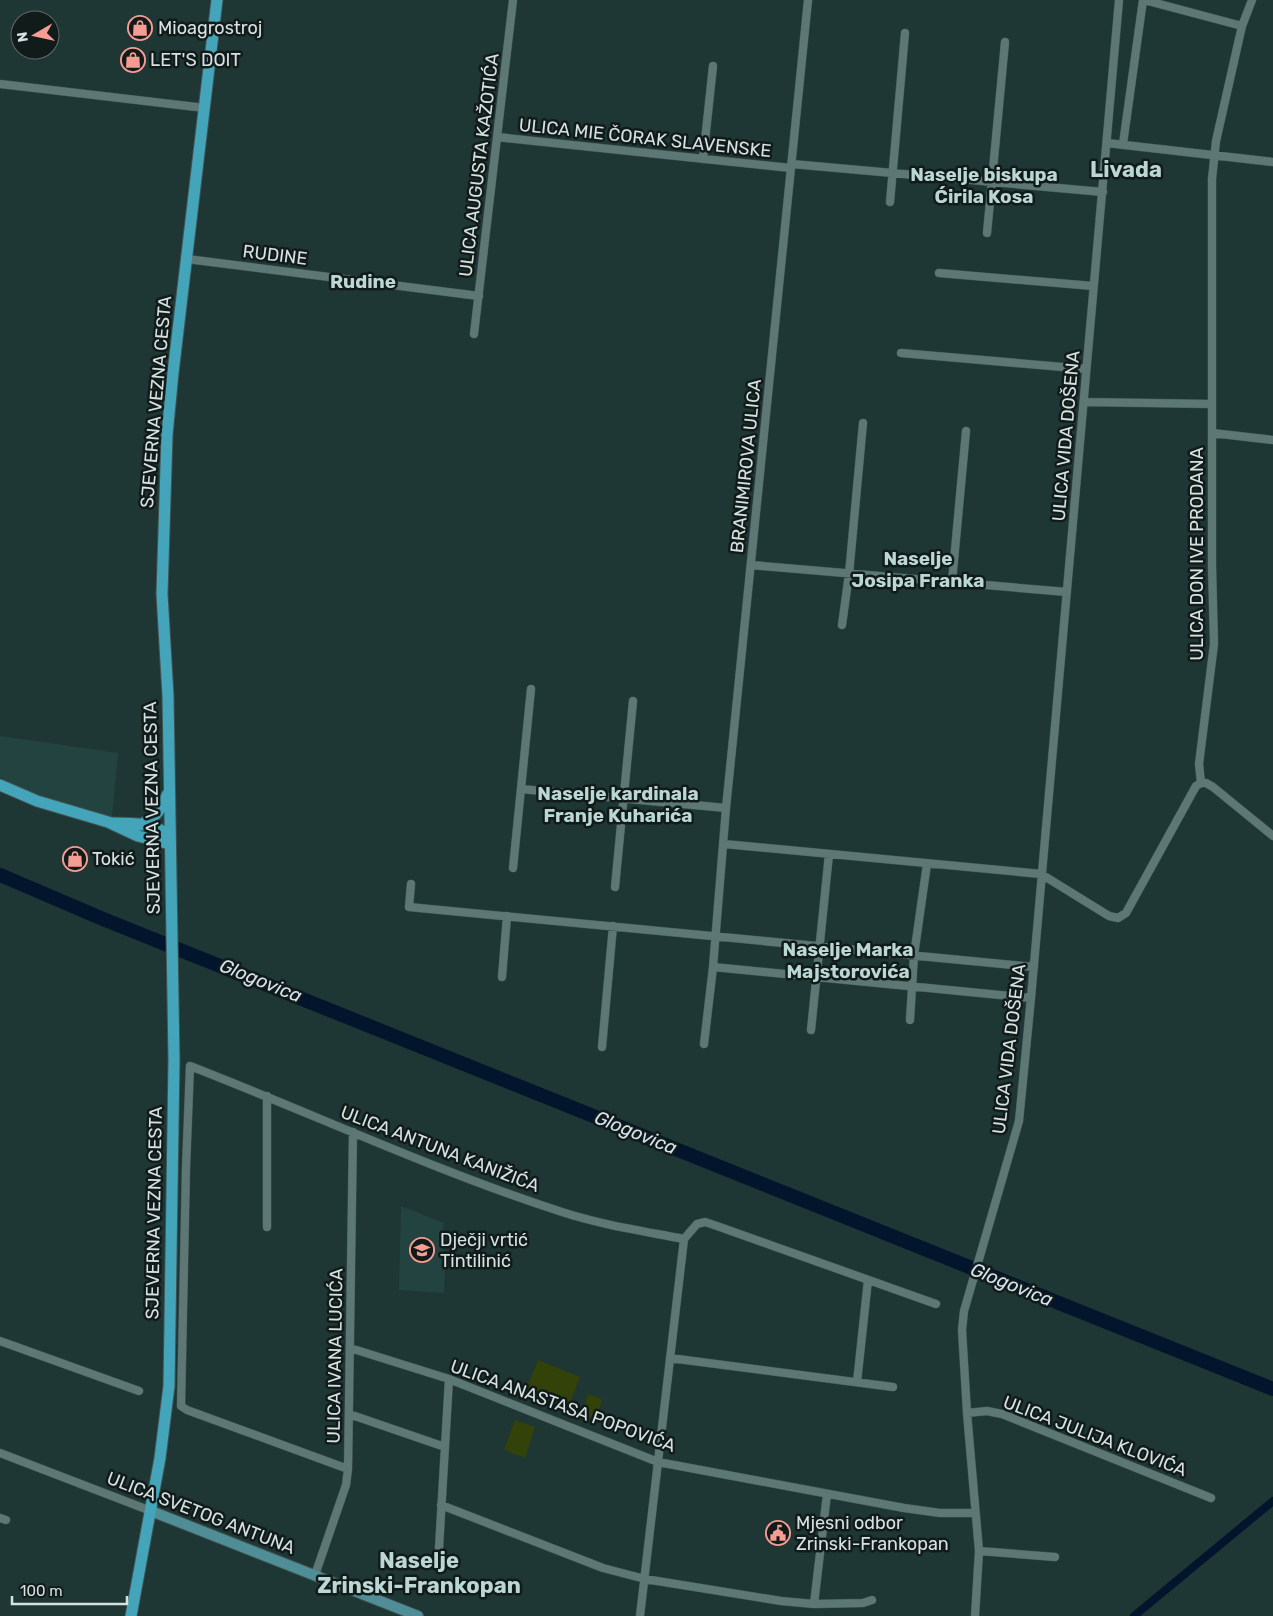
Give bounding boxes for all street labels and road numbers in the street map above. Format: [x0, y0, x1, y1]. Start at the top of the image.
street label: ULICA AUGUSTA KAŽOTIĆA [454, 52, 504, 278]
street label: ULICA MIE ČORAK SLAVENSKE [518, 114, 772, 162]
street label: RUDINE [241, 240, 309, 270]
street label: SJEVERNA VEZNA CESTA [136, 295, 176, 509]
street label: ULICA VIDA DOŠENA [1048, 350, 1084, 522]
street label: BRANIMIROVA ULICA [726, 378, 766, 554]
street label: ULICA DON IVE PRODANA [1186, 447, 1208, 661]
street label: SJEVERNA VEZNA CESTA [139, 701, 165, 915]
street label: ULICA VIDA DOŠENA [988, 963, 1030, 1135]
street label: ULICA ANTUNA KANIŽIĆA [338, 1101, 542, 1197]
street label: SJEVERNA VEZNA CESTA [141, 1106, 167, 1320]
street label: ULICA IVANA LUCIĆA [322, 1268, 348, 1444]
street label: ULICA ANASTASA POPOVIĆA [447, 1355, 679, 1457]
street label: ULICA JULIJA KLOVIĆA [1000, 1391, 1190, 1481]
street label: ULICA SVETOG ANTUNA [104, 1467, 298, 1559]

